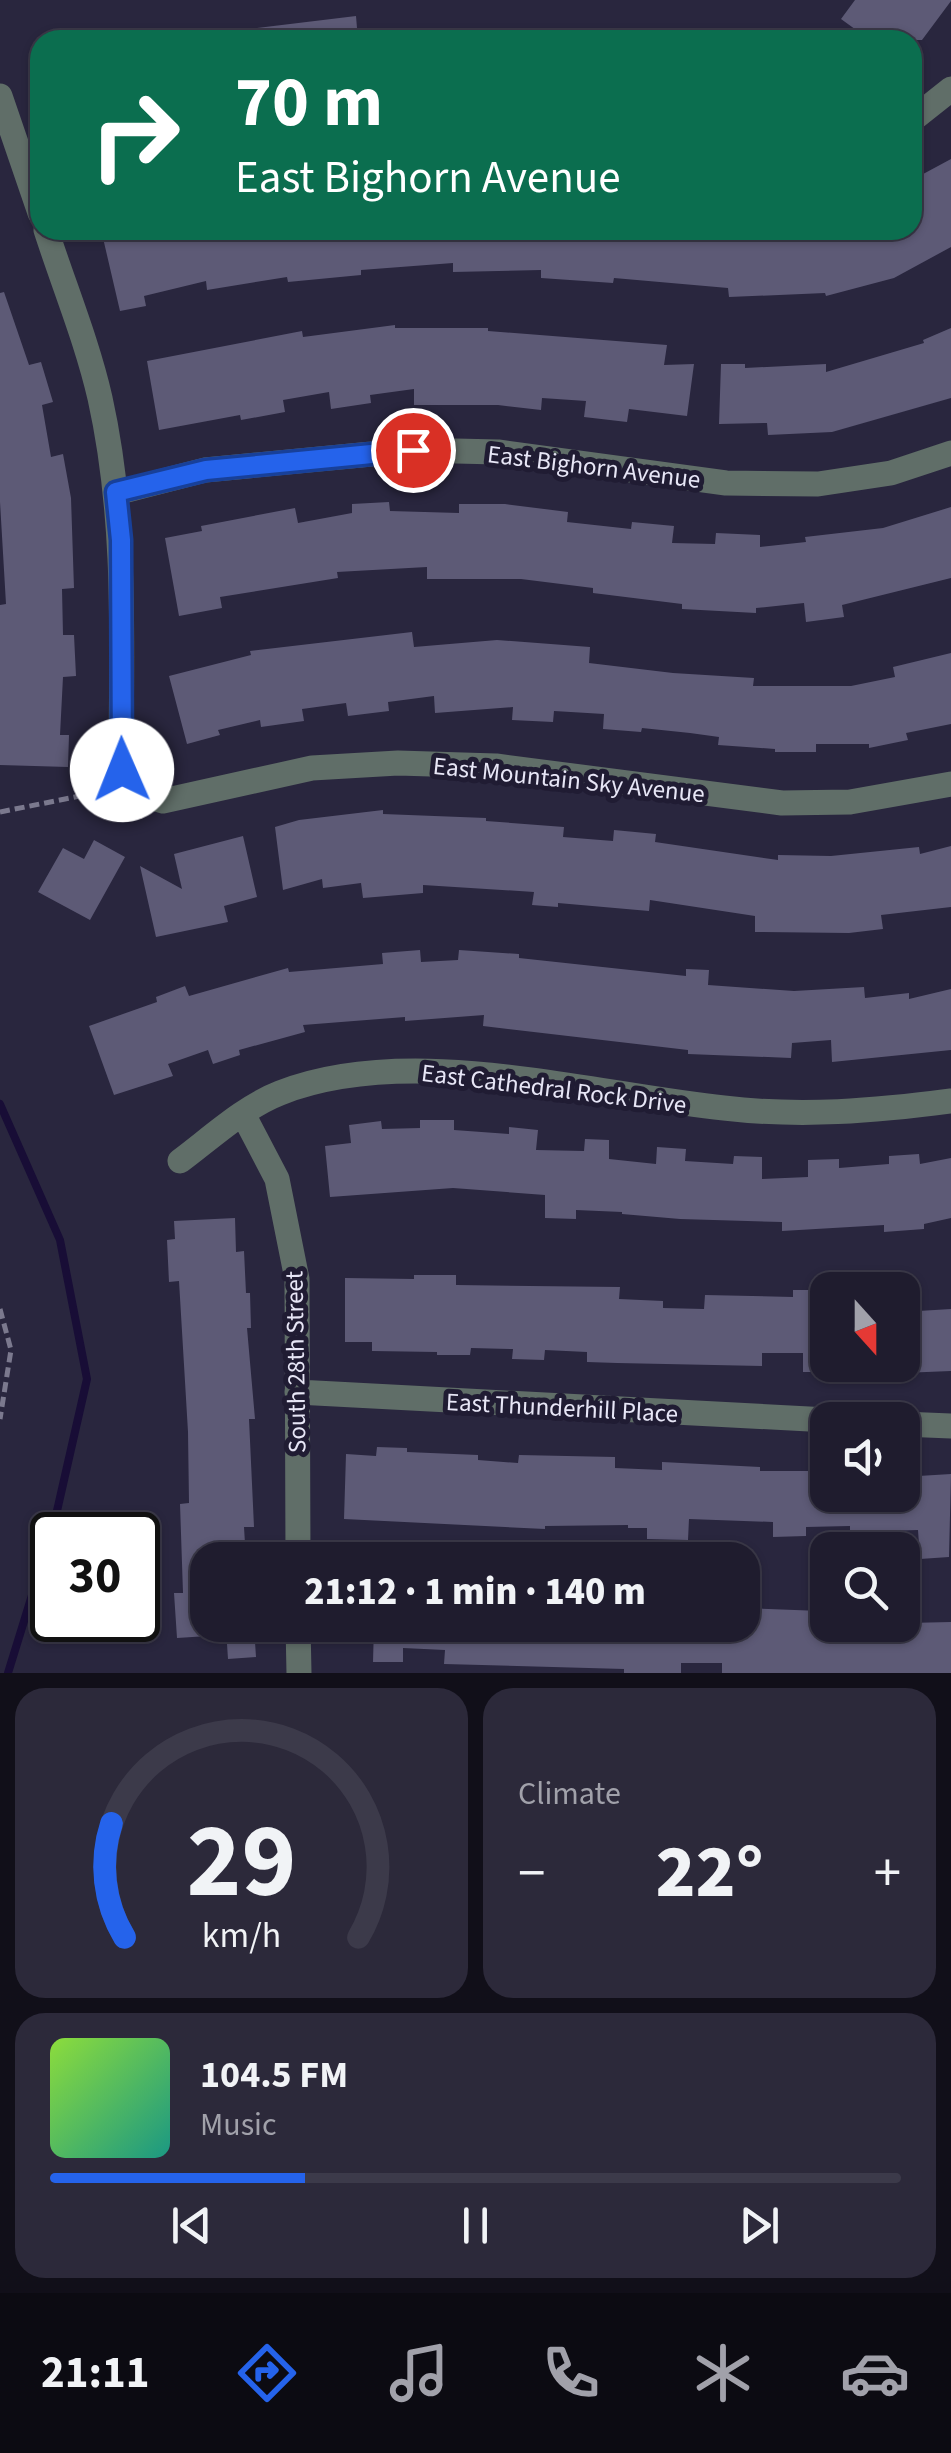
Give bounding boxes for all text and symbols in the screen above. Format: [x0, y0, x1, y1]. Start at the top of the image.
text: 70 m [235, 53, 383, 153]
icon: right [70, 70, 200, 200]
text: East Bighorn Avenue [235, 146, 621, 210]
pin [371, 408, 456, 493]
icon: arrive [386, 423, 441, 478]
street label: East Bighorn Avenue [485, 436, 702, 498]
position arrow [70, 718, 174, 822]
street label: East Mountain Sky Avenue [431, 748, 707, 812]
street label: East Cathedral Rock Drive [419, 1055, 688, 1123]
street label: South 28th Street [276, 1270, 316, 1453]
north arrow [810, 1272, 920, 1382]
map controls [810, 1272, 920, 1642]
street label: East Thunderhill Place [445, 1384, 679, 1432]
button: sound [810, 1402, 920, 1512]
speed limit sign: 30 [30, 1512, 160, 1642]
button: search [810, 1532, 920, 1642]
text: 21:12 · 1 min · 140 m [304, 1565, 646, 1619]
text: Climate [518, 1771, 621, 1817]
text: 29 [187, 1789, 296, 1937]
text: 22° [656, 1819, 763, 1926]
text: − [518, 1835, 545, 1913]
text: + [874, 1835, 901, 1913]
text: km/h [202, 1910, 281, 1961]
text: 104.5 FM [200, 2048, 348, 2102]
text: Music [200, 2102, 277, 2148]
icon: previous [164, 2198, 219, 2253]
icon: pause [448, 2198, 503, 2253]
icon: next [732, 2198, 787, 2253]
icon: directions [232, 2338, 302, 2408]
icon: music [384, 2338, 454, 2408]
icon: phone [536, 2338, 606, 2408]
icon: climate [688, 2338, 758, 2408]
icon: car [840, 2338, 910, 2408]
text: 21:11 [41, 2341, 150, 2405]

